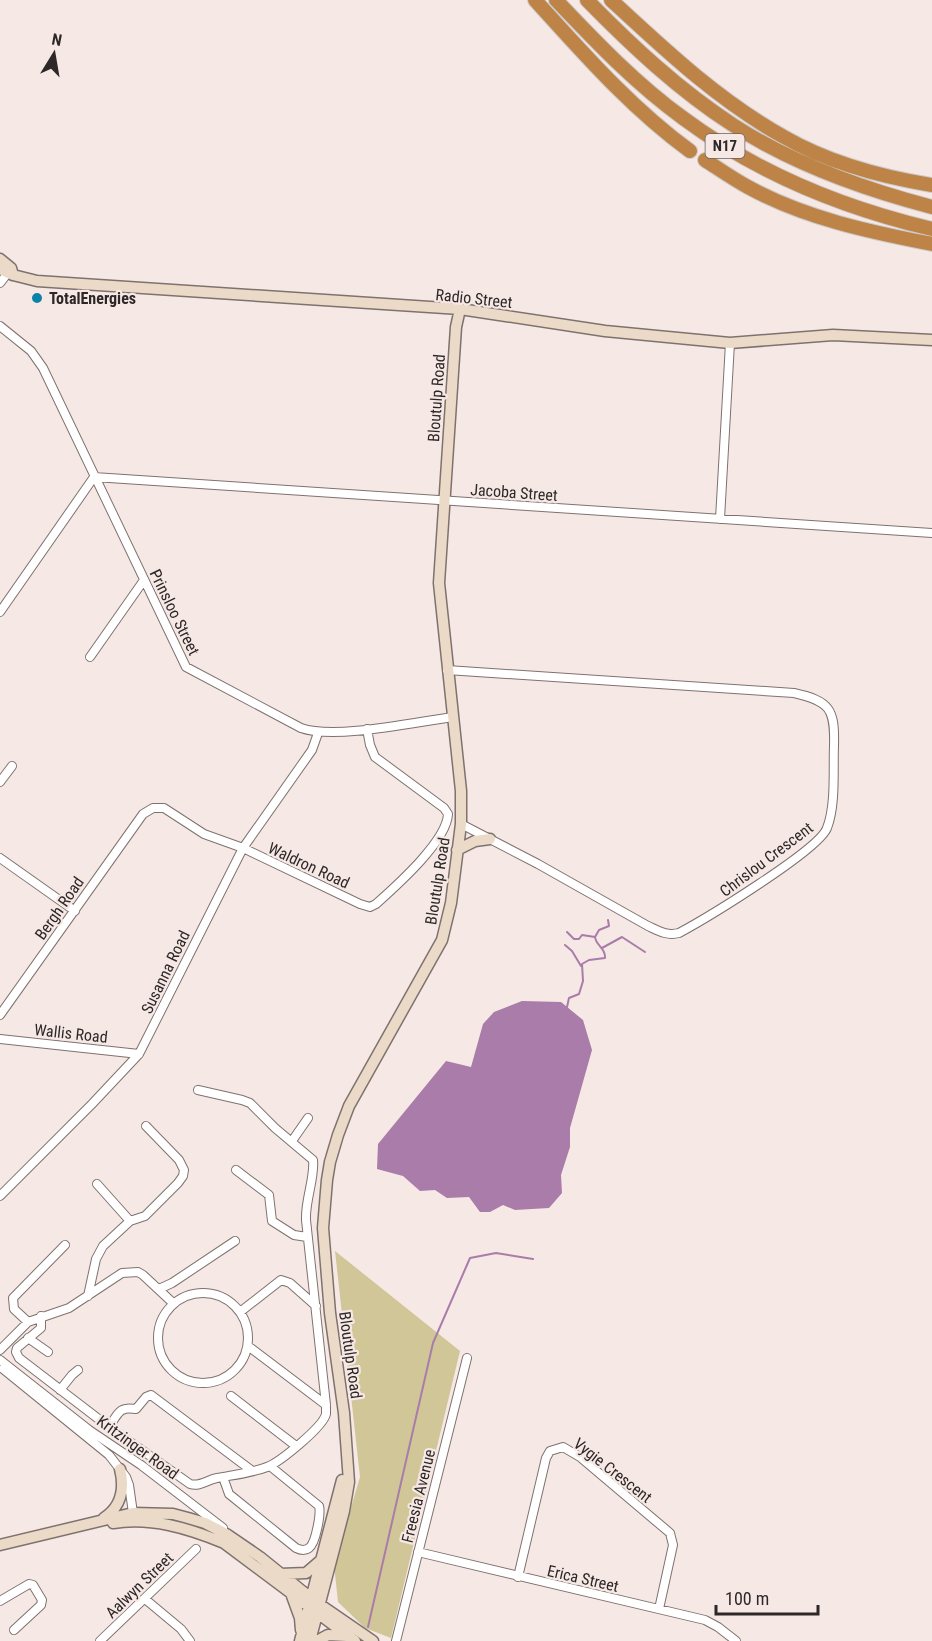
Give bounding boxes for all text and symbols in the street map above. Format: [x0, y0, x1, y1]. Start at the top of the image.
north arrow [24, 24, 84, 84]
text: N [50, 30, 63, 50]
road number: N17 [706, 134, 744, 158]
street label: Radio Street [435, 285, 513, 312]
place label: TotalEnergies [49, 289, 136, 308]
marker: TotalEnergies [30, 291, 44, 305]
street label: Bloutulp Road [424, 353, 449, 443]
street label: Jacoba Street [470, 480, 559, 505]
street label: Prinsloo Street [146, 566, 204, 659]
street label: Chrislou Crescent [716, 818, 817, 901]
street label: Bloutulp Road [421, 836, 454, 926]
street label: Waldron Road [265, 838, 352, 893]
street label: Bergh Road [31, 873, 88, 943]
street label: Susanna Road [137, 928, 194, 1017]
street label: Wallis Road [33, 1020, 109, 1047]
street label: Bloutulp Road [335, 1310, 366, 1400]
street label: Kritzinger Road [93, 1411, 182, 1483]
street label: Vygie Crescent [570, 1434, 656, 1507]
street label: Freesia Avenue [398, 1447, 439, 1545]
street label: Aalwyn Street [102, 1548, 177, 1622]
street label: Erica Street [545, 1561, 621, 1596]
scale bar [716, 1578, 818, 1616]
text: 100 m [725, 1588, 769, 1609]

